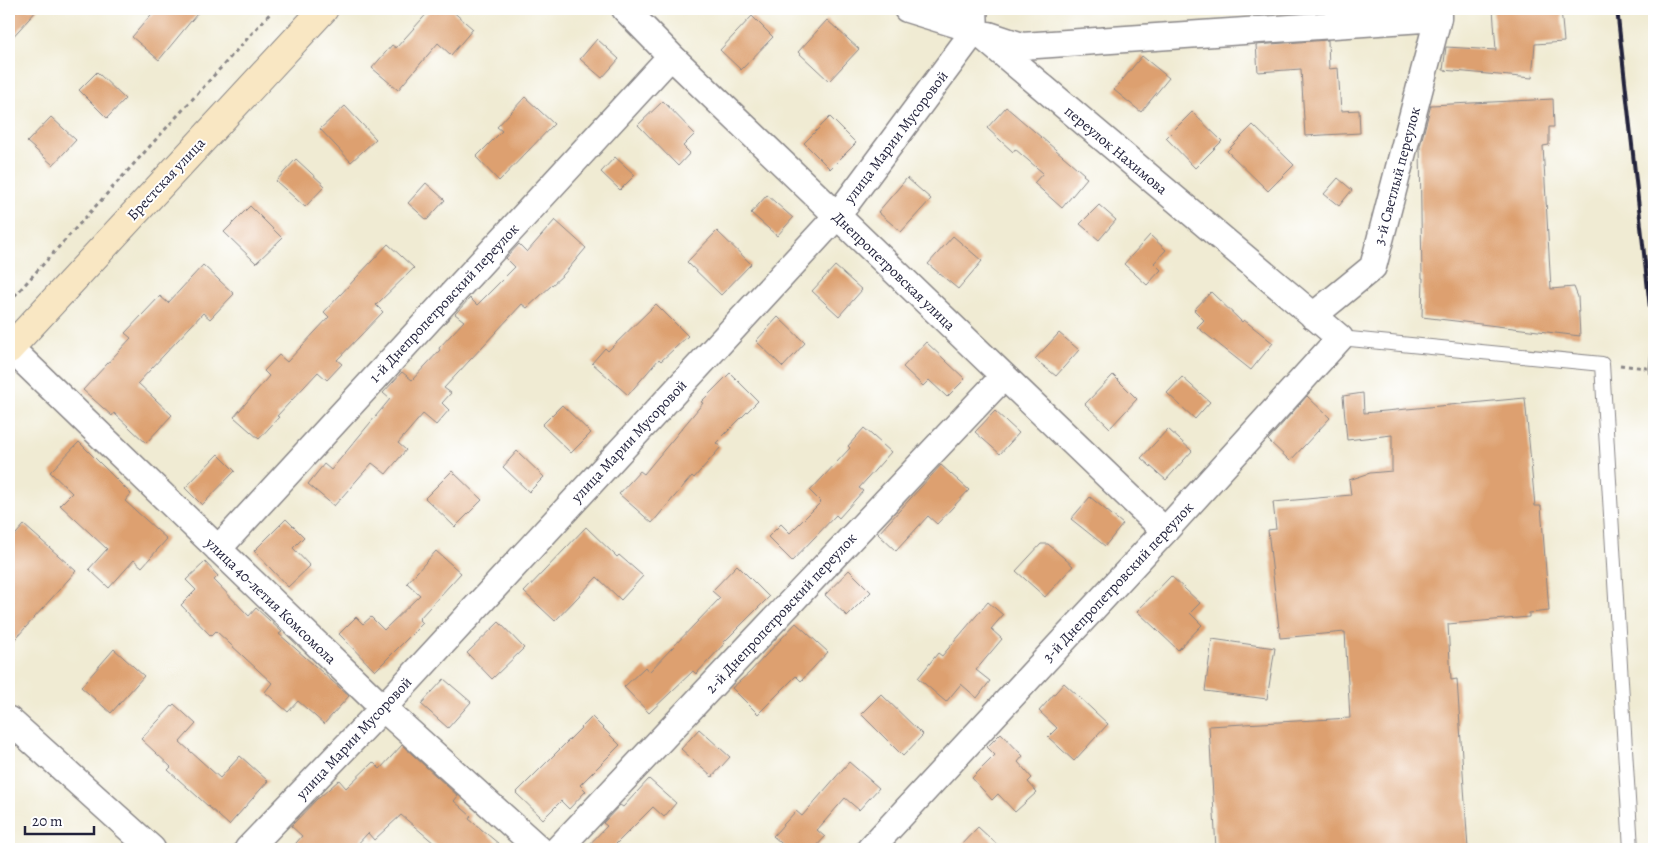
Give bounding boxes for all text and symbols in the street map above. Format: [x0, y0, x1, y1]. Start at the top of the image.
street label: улица Марии Мусоровой [839, 67, 953, 208]
street label: переулок Нахимова [1060, 101, 1172, 199]
street label: 3-й Светлый переулок [1369, 104, 1425, 247]
street label: Брестская улица [122, 133, 210, 225]
street label: Днепропетровская улица [828, 207, 960, 335]
street label: 1-й Днепропетровский переулок [365, 219, 523, 387]
street label: улица Марии Мусоровой [566, 375, 691, 507]
street label: 3-й Днепропетровский переулок [1038, 497, 1198, 666]
street label: 2-й Днепропетровский переулок [701, 528, 861, 698]
street label: улица 40-летия Комсомола [201, 533, 341, 669]
street label: улица Марии Мусоровой [291, 672, 416, 804]
scale bar [25, 803, 94, 835]
text: 20 m [32, 811, 63, 831]

